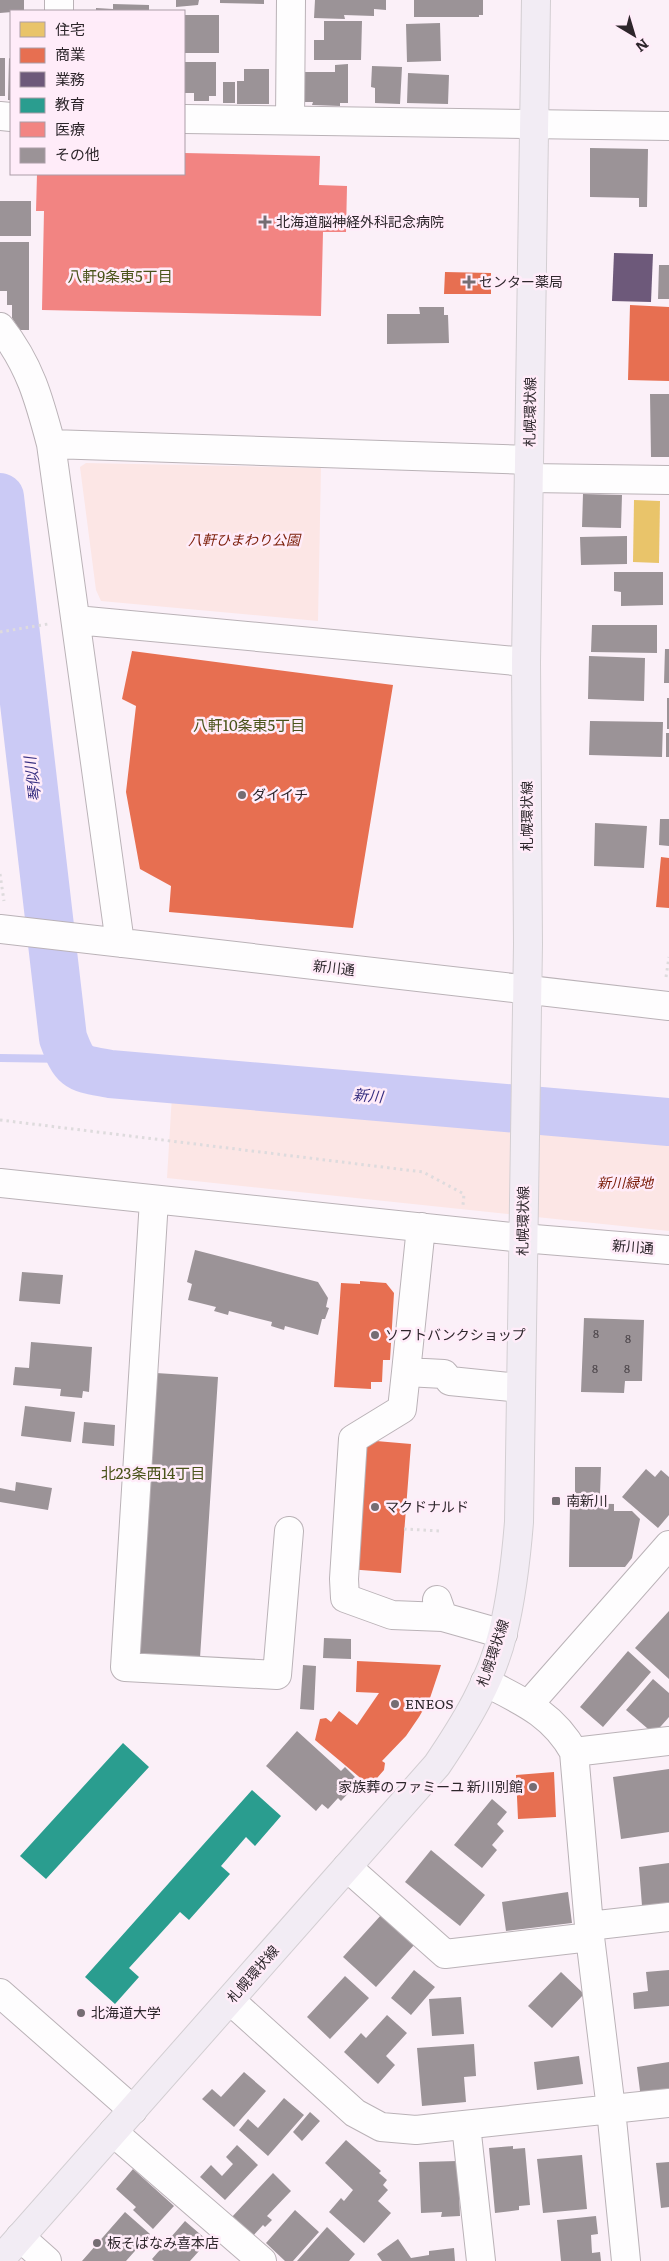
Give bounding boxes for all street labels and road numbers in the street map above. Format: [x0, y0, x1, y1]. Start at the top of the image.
street label: 札幌環状線 [518, 377, 540, 447]
street label: 札幌環状線 [516, 781, 536, 851]
street label: 新川通 [312, 955, 356, 979]
street label: 札幌環状線 [511, 1186, 533, 1256]
street label: 新川通 [611, 1234, 655, 1258]
street label: 札幌環状線 [471, 1616, 513, 1689]
street label: 札幌環状線 [222, 1940, 283, 2006]

